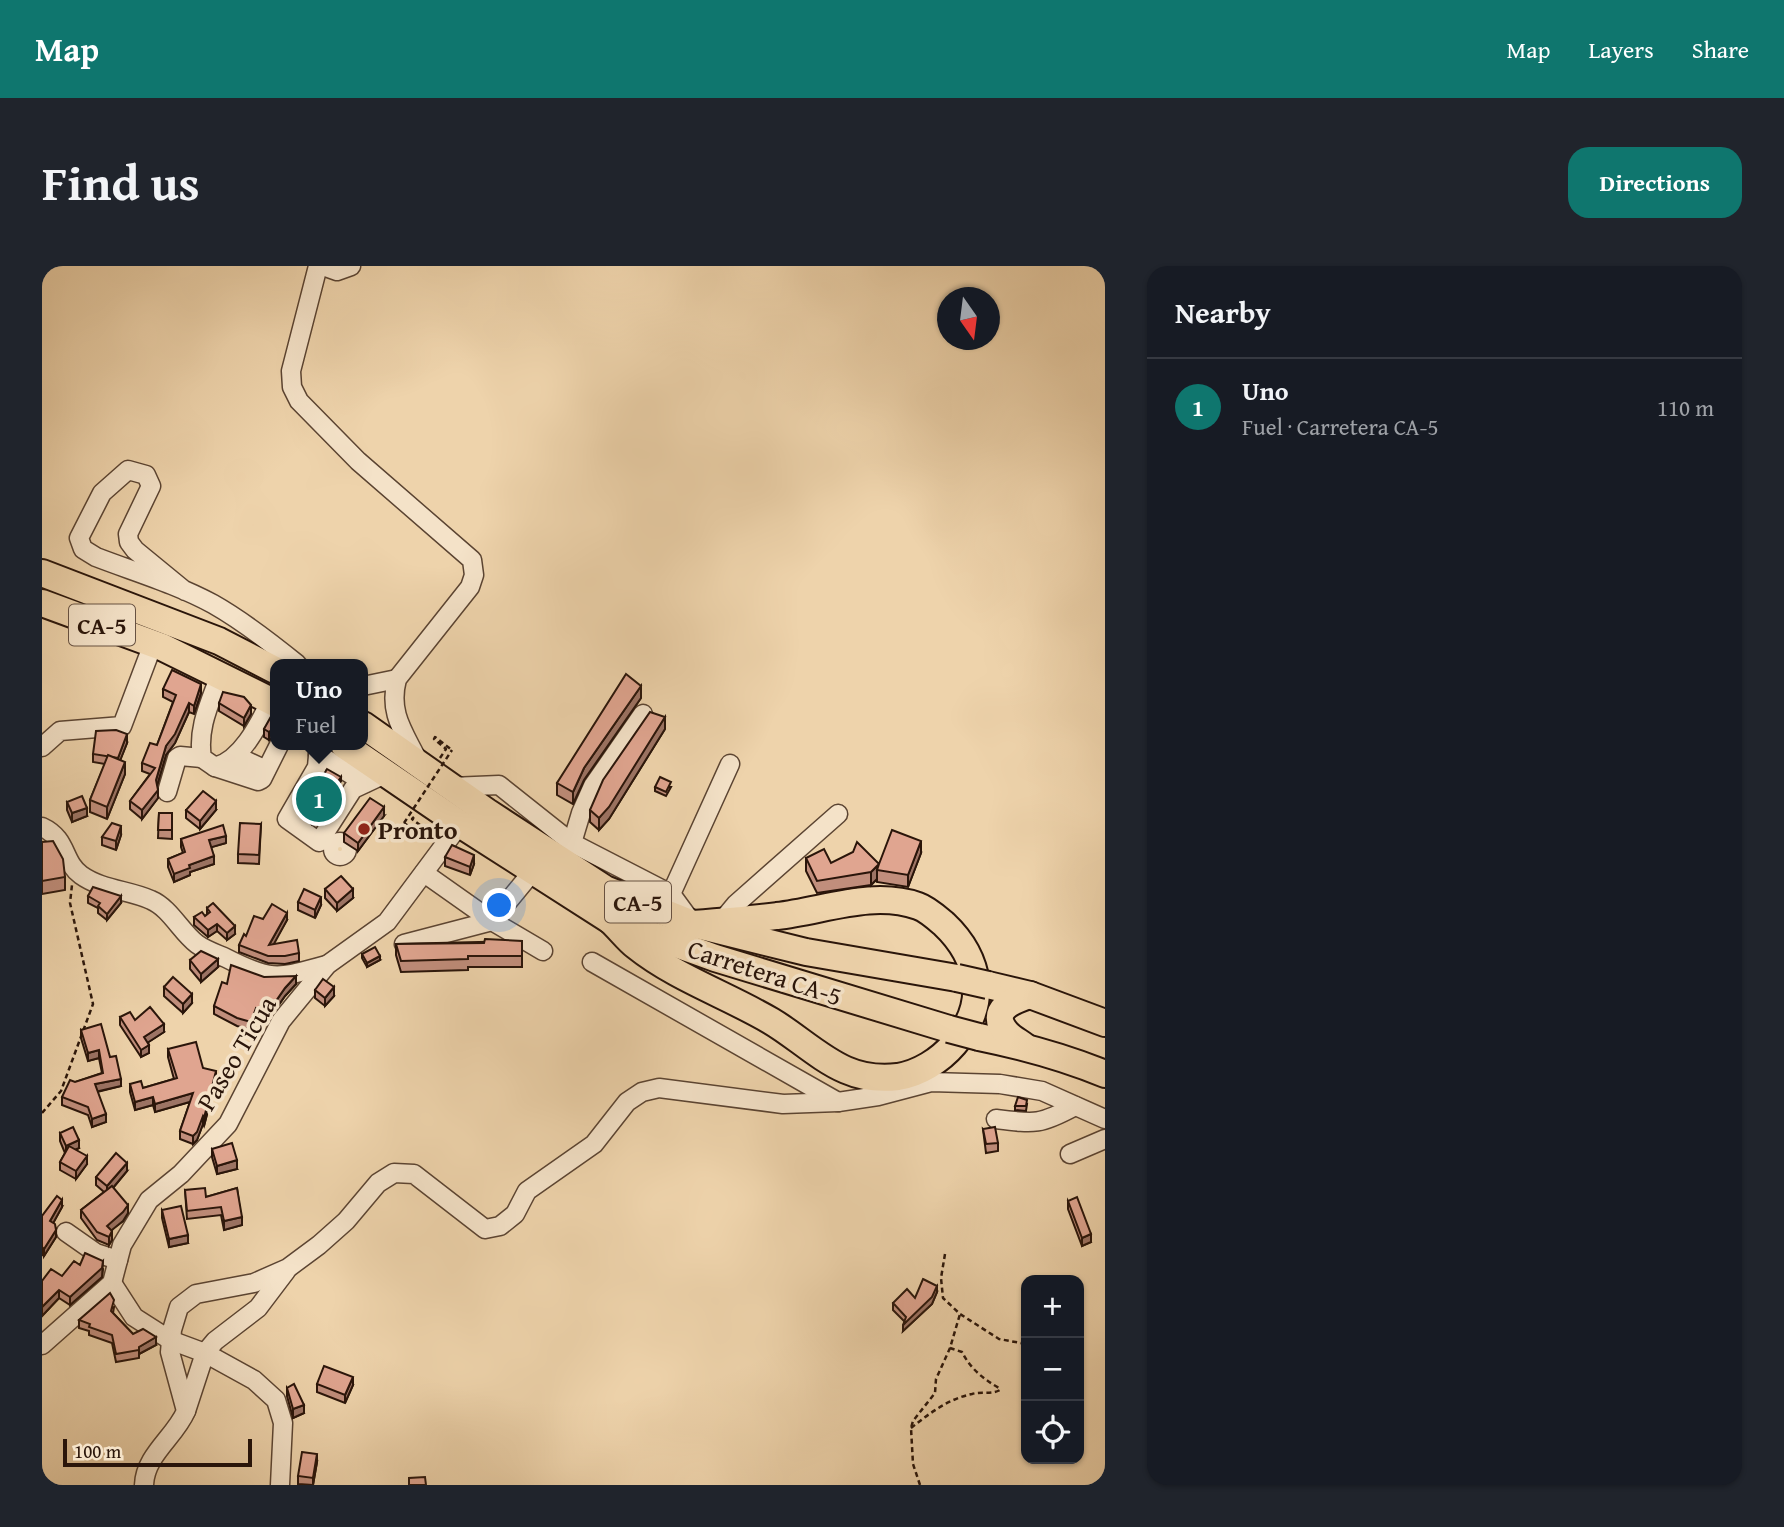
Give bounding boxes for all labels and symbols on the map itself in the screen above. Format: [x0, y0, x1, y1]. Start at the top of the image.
north arrow [937, 287, 1000, 350]
road number: CA-5 [69, 604, 135, 646]
pin: 1 [296, 773, 342, 825]
place label: Pronto [378, 810, 458, 849]
marker: Pronto [356, 821, 372, 837]
road number: CA-5 [605, 882, 671, 922]
your location [482, 888, 516, 922]
street label: Carretera CA-5 [683, 929, 847, 1015]
street label: Paseo Ticua [186, 988, 286, 1118]
scale bar [63, 1436, 252, 1468]

